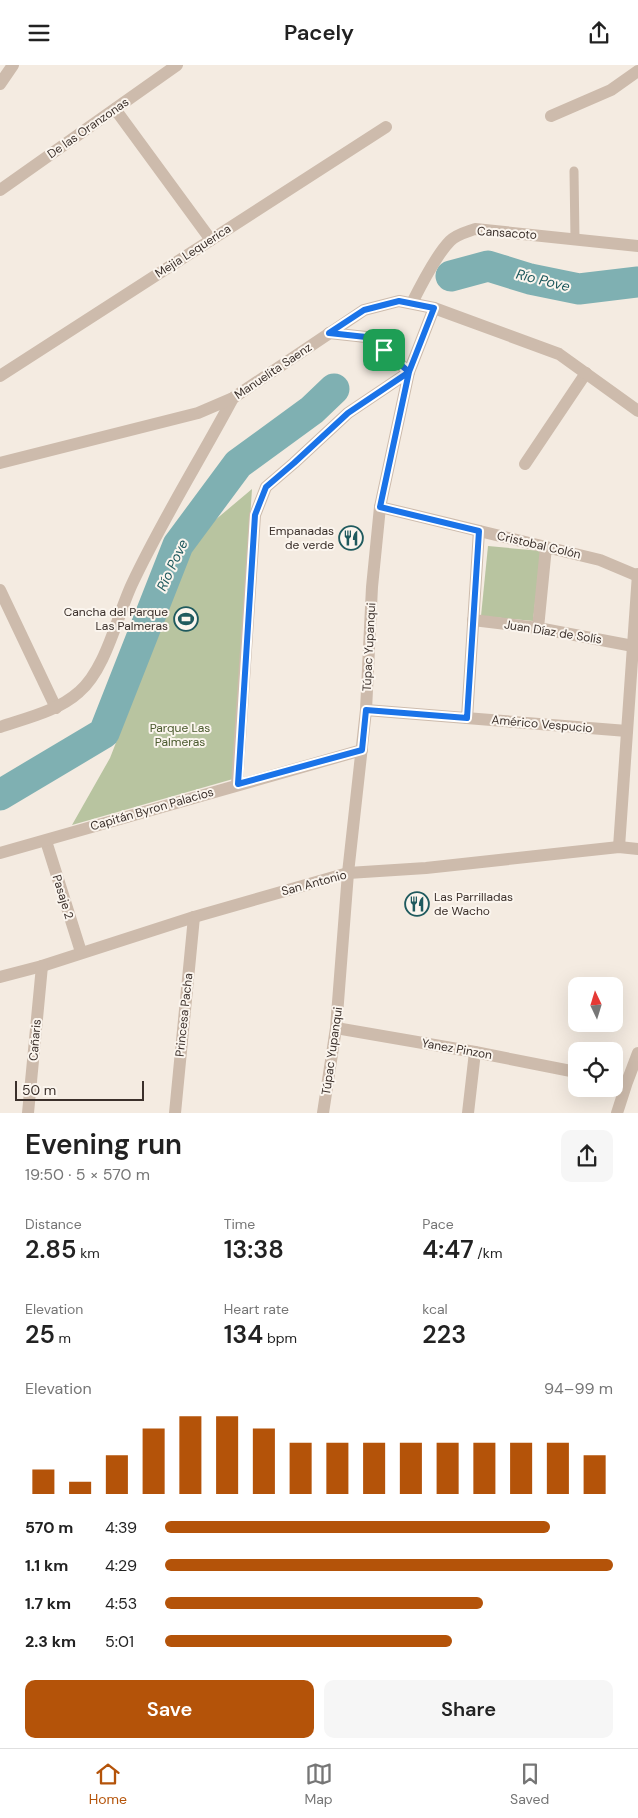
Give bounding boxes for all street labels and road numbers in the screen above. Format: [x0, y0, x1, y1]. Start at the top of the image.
street label: De las Oranzonas [44, 94, 132, 162]
street label: Mejia Lequerica [152, 221, 234, 281]
street label: Cansacoto [477, 223, 537, 243]
street label: Manuelita Saenz [231, 339, 315, 403]
street label: Cristobal Colón [495, 528, 583, 562]
street label: Túpac Yupanqui [359, 602, 379, 692]
street label: Juan Díaz de Solís [503, 616, 603, 648]
street label: Américo Vespucio [491, 712, 593, 736]
street label: Capitán Byron Palacios [89, 784, 215, 834]
street label: San Antonio [280, 867, 348, 899]
street label: Pasaje 2 [49, 873, 77, 921]
street label: Princesa Pacha [172, 972, 196, 1058]
street label: Túpac Yupanqui [318, 1006, 346, 1096]
street label: Cañaris [25, 1018, 45, 1062]
street label: Yanez Pinzon [421, 1035, 494, 1063]

